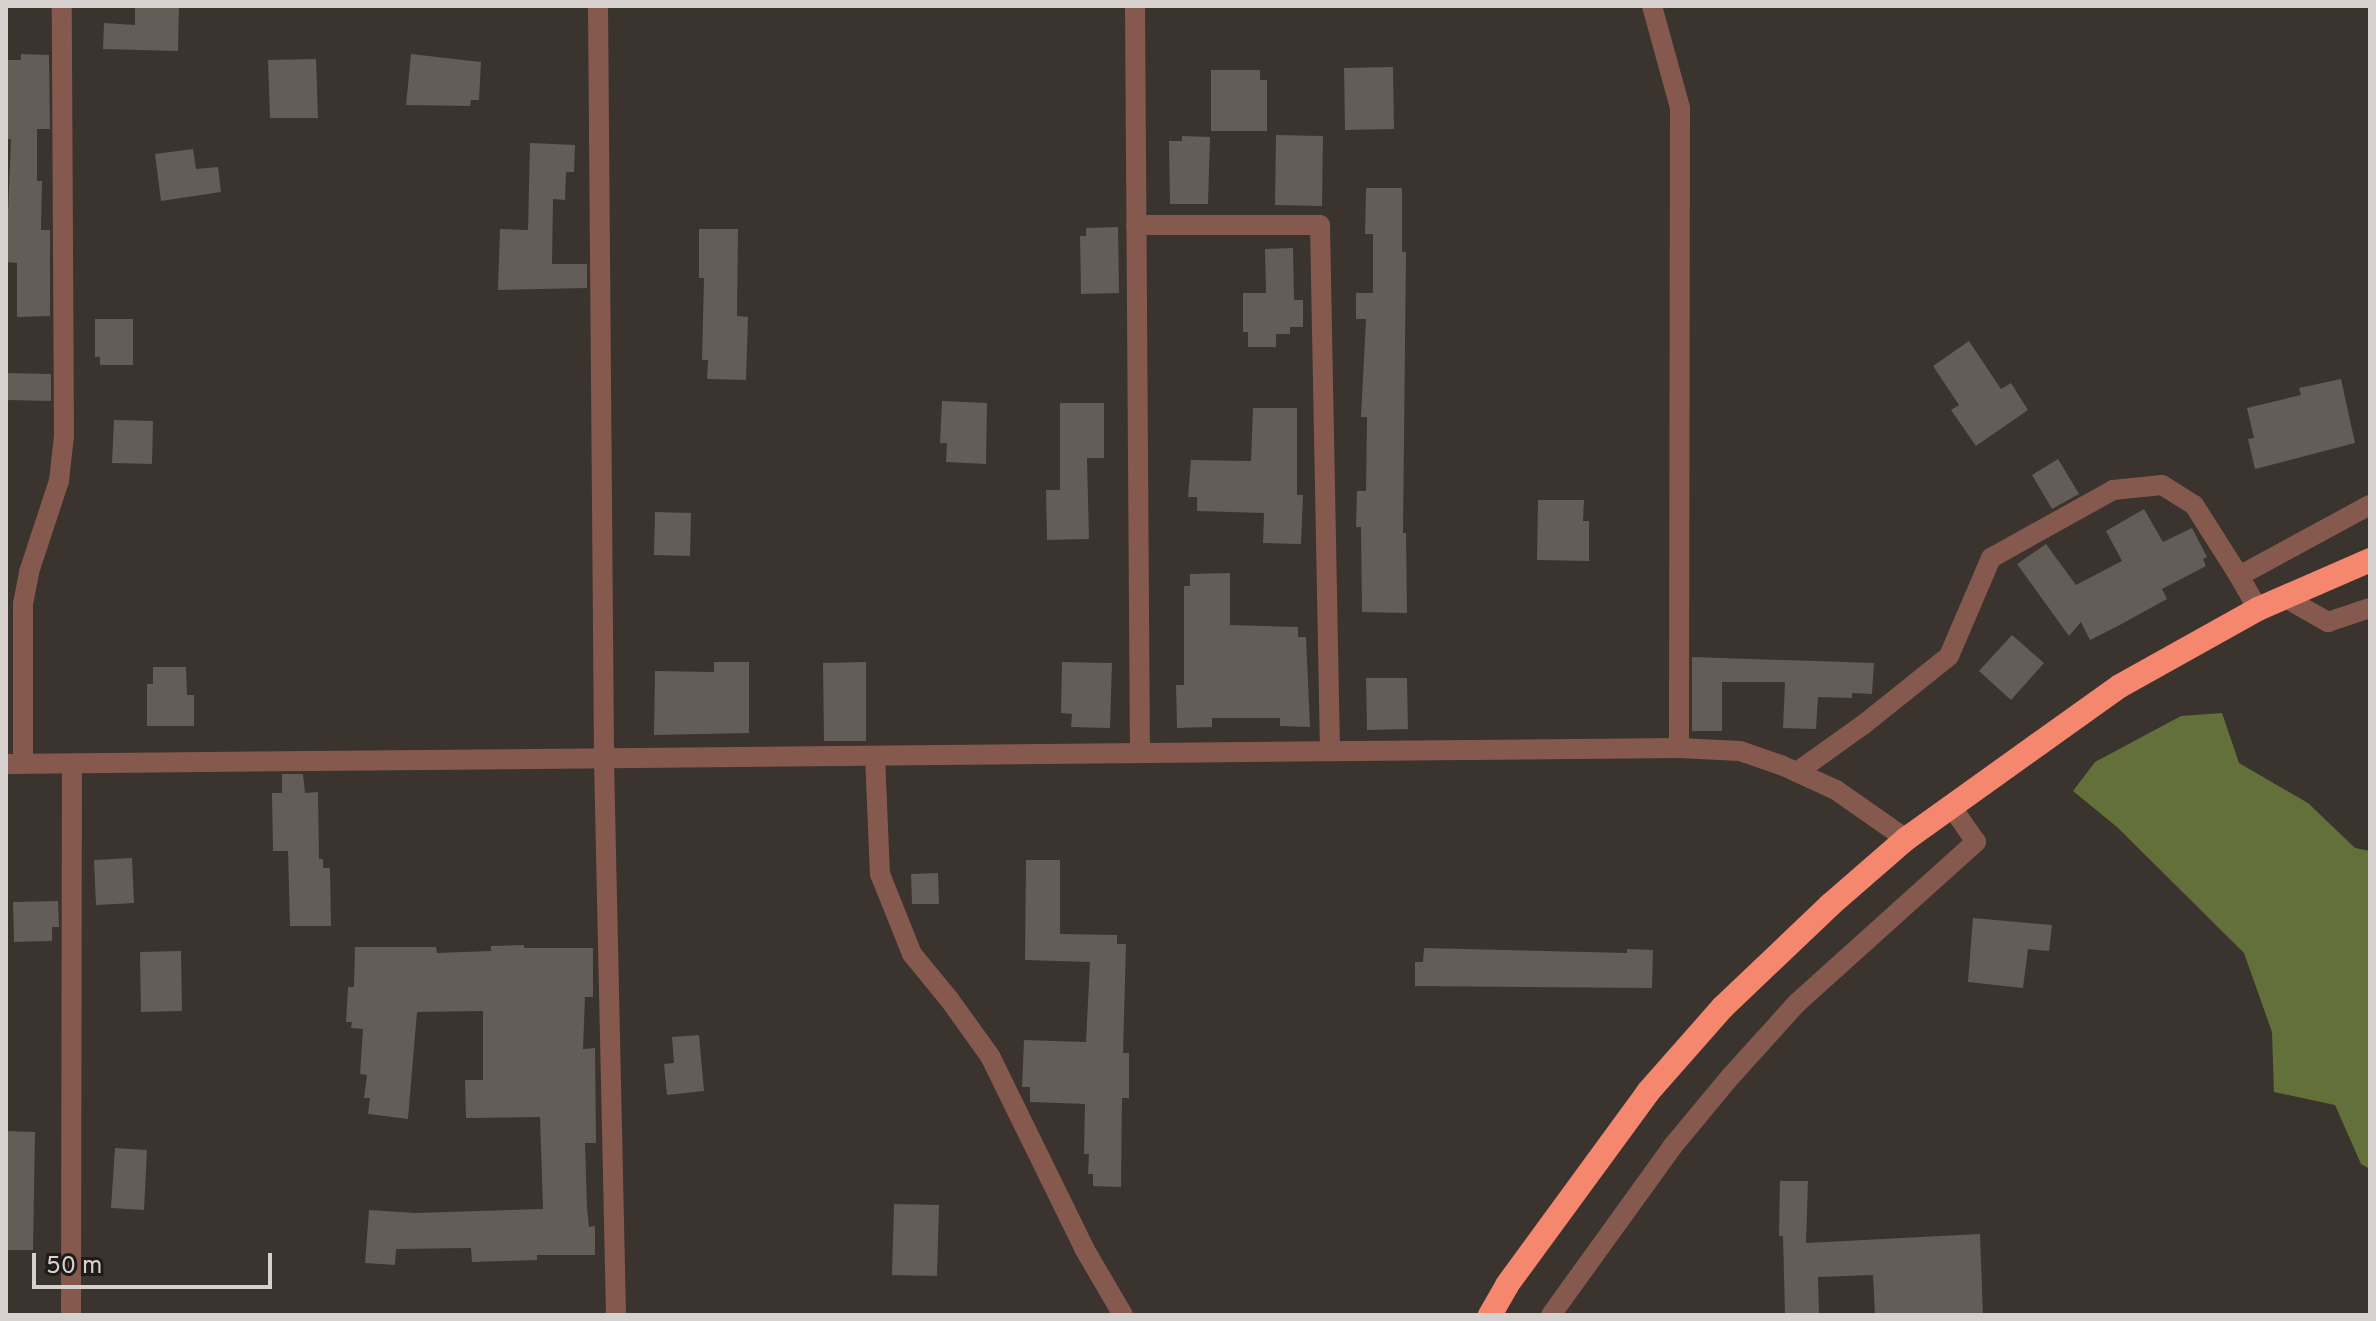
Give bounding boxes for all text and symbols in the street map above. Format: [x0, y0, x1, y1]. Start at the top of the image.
scale bar [36, 1237, 276, 1287]
text: 50 m [46, 1252, 102, 1282]

